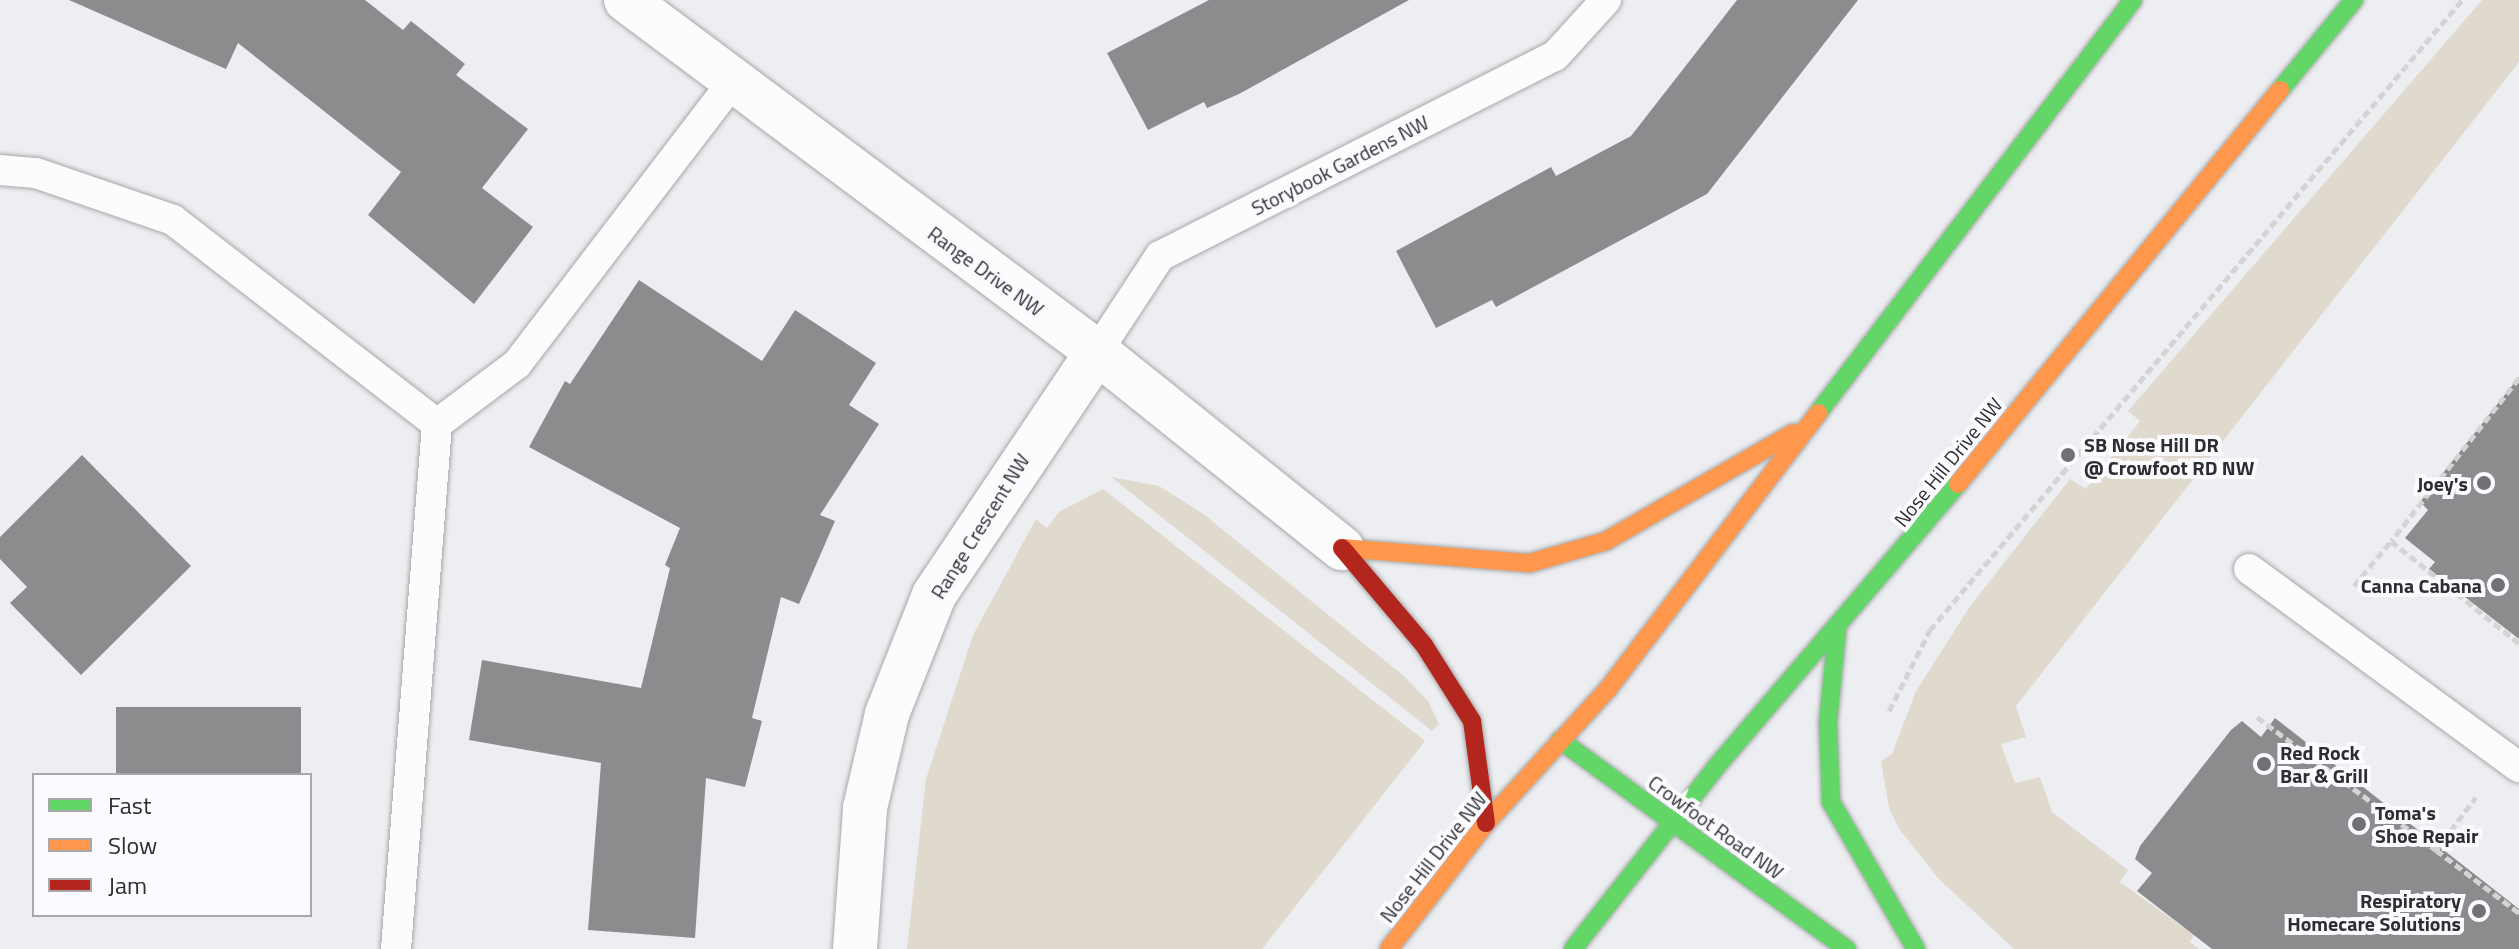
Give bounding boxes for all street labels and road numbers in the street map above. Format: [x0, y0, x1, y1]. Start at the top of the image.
street label: Storybook Gardens NW [1247, 110, 1433, 220]
street label: Range Drive NW [923, 221, 1049, 321]
street label: Nose Hill Drive NW [1889, 393, 2007, 531]
street label: Range Crescent NW [926, 449, 1034, 603]
street label: Crowfoot Road NW [1644, 770, 1788, 884]
street label: Nose Hill Drive NW [1375, 787, 1491, 927]

